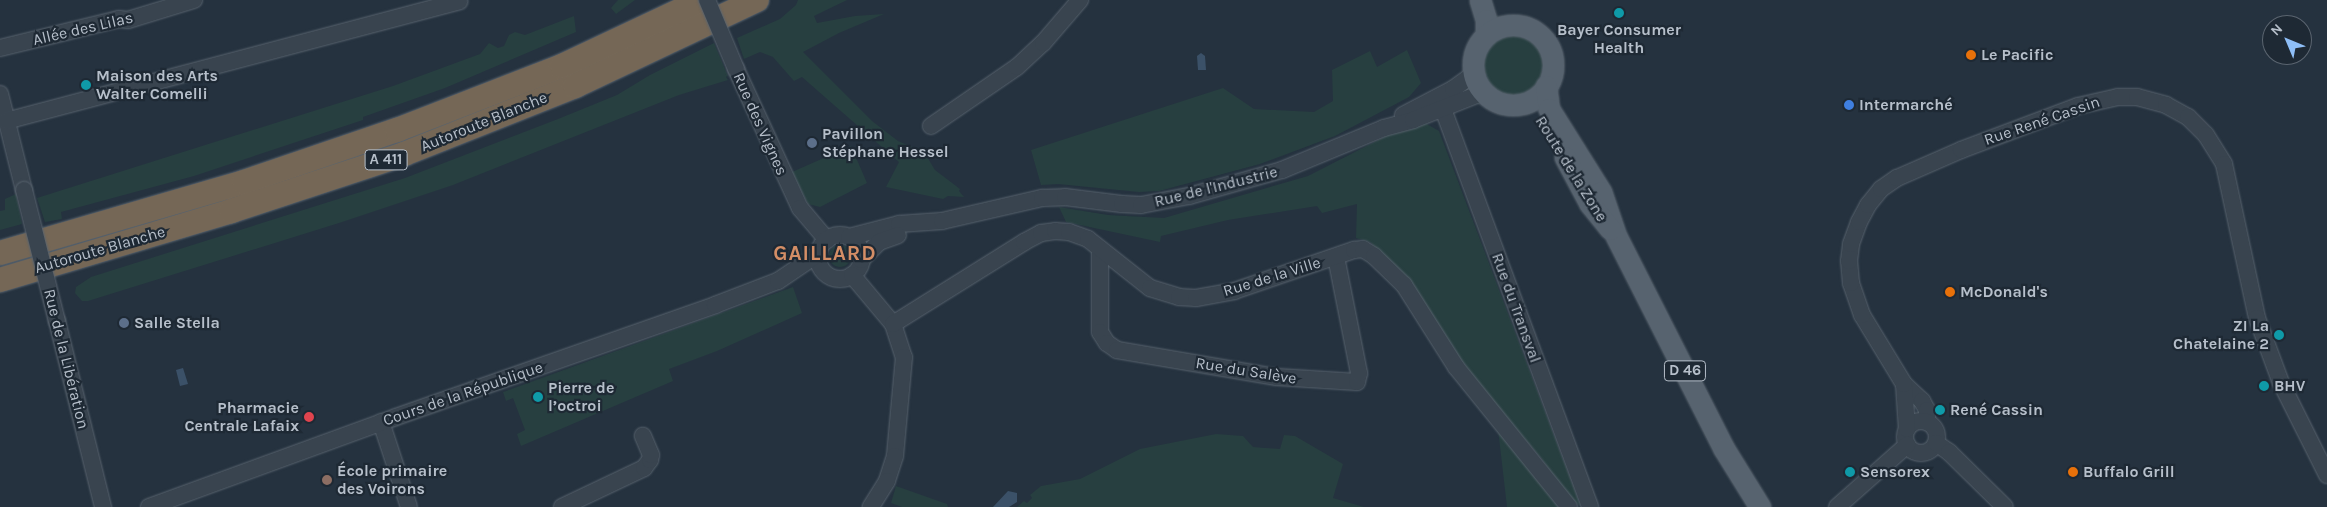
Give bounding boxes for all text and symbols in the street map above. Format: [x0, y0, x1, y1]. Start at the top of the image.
marker: Bayer Consumer Health [1613, 7, 1625, 19]
street label: Allée des Lilas [31, 8, 135, 50]
north arrow [2262, 15, 2312, 65]
place label: Bayer Consumer Health [1557, 20, 1681, 58]
text: N [2267, 20, 2286, 39]
place label: Le Pacific [1981, 45, 2053, 65]
marker: Le Pacific [1965, 49, 1977, 61]
place label: Maison des Arts Walter Comelli [96, 66, 218, 104]
street label: Rue des Vignes [729, 70, 791, 178]
marker: Maison des Arts Walter Comelli [80, 79, 92, 91]
street label: Autoroute Blanche [418, 88, 550, 156]
street label: Rue René Cassin [1982, 92, 2102, 150]
place label: Intermarché [1859, 95, 1953, 115]
marker: Intermarché [1843, 99, 1855, 111]
street label: Route de la Zone [1531, 113, 1611, 225]
place label: Pavillon Stéphane Hessel [822, 124, 949, 162]
marker: Pavillon Stéphane Hessel [806, 137, 818, 149]
road number: A 411 [364, 148, 408, 172]
street label: Rue de l'Industrie [1152, 162, 1280, 212]
street label: Autoroute Blanche [33, 222, 167, 278]
district label: GAILLARD [772, 240, 878, 266]
street label: Rue du Transval [1487, 251, 1545, 365]
street label: Rue de la Ville [1221, 253, 1323, 301]
place label: McDonald's [1960, 282, 2048, 302]
marker: McDonald's [1944, 286, 1956, 298]
street label: Rue de la Libération [39, 287, 93, 431]
place label: Salle Stella [134, 313, 220, 333]
place label: ZI La Chatelaine 2 [2173, 316, 2269, 354]
marker: Salle Stella [118, 317, 130, 329]
marker: ZI La Chatelaine 2 [2273, 329, 2285, 341]
street label: Rue du Salève [1194, 354, 1298, 388]
street label: Cours de la République [381, 358, 545, 430]
road number: D 46 [1664, 358, 1706, 384]
place label: BHV [2274, 376, 2305, 396]
place label: Pierre de l’octroi [548, 378, 614, 416]
marker: BHV [2258, 380, 2270, 392]
marker: Pierre de l’octroi [532, 391, 544, 403]
place label: Pharmacie Centrale Lafaix [184, 398, 299, 436]
place label: René Cassin [1950, 400, 2043, 420]
marker: René Cassin [1934, 404, 1946, 416]
marker: Pharmacie Centrale Lafaix [303, 411, 315, 423]
place label: École primaire des Voirons [337, 461, 447, 499]
place label: Sensorex [1860, 462, 1930, 482]
place label: Buffalo Grill [2083, 462, 2175, 482]
marker: Sensorex [1844, 466, 1856, 478]
marker: Buffalo Grill [2067, 466, 2079, 478]
marker: École primaire des Voirons [321, 474, 333, 486]

